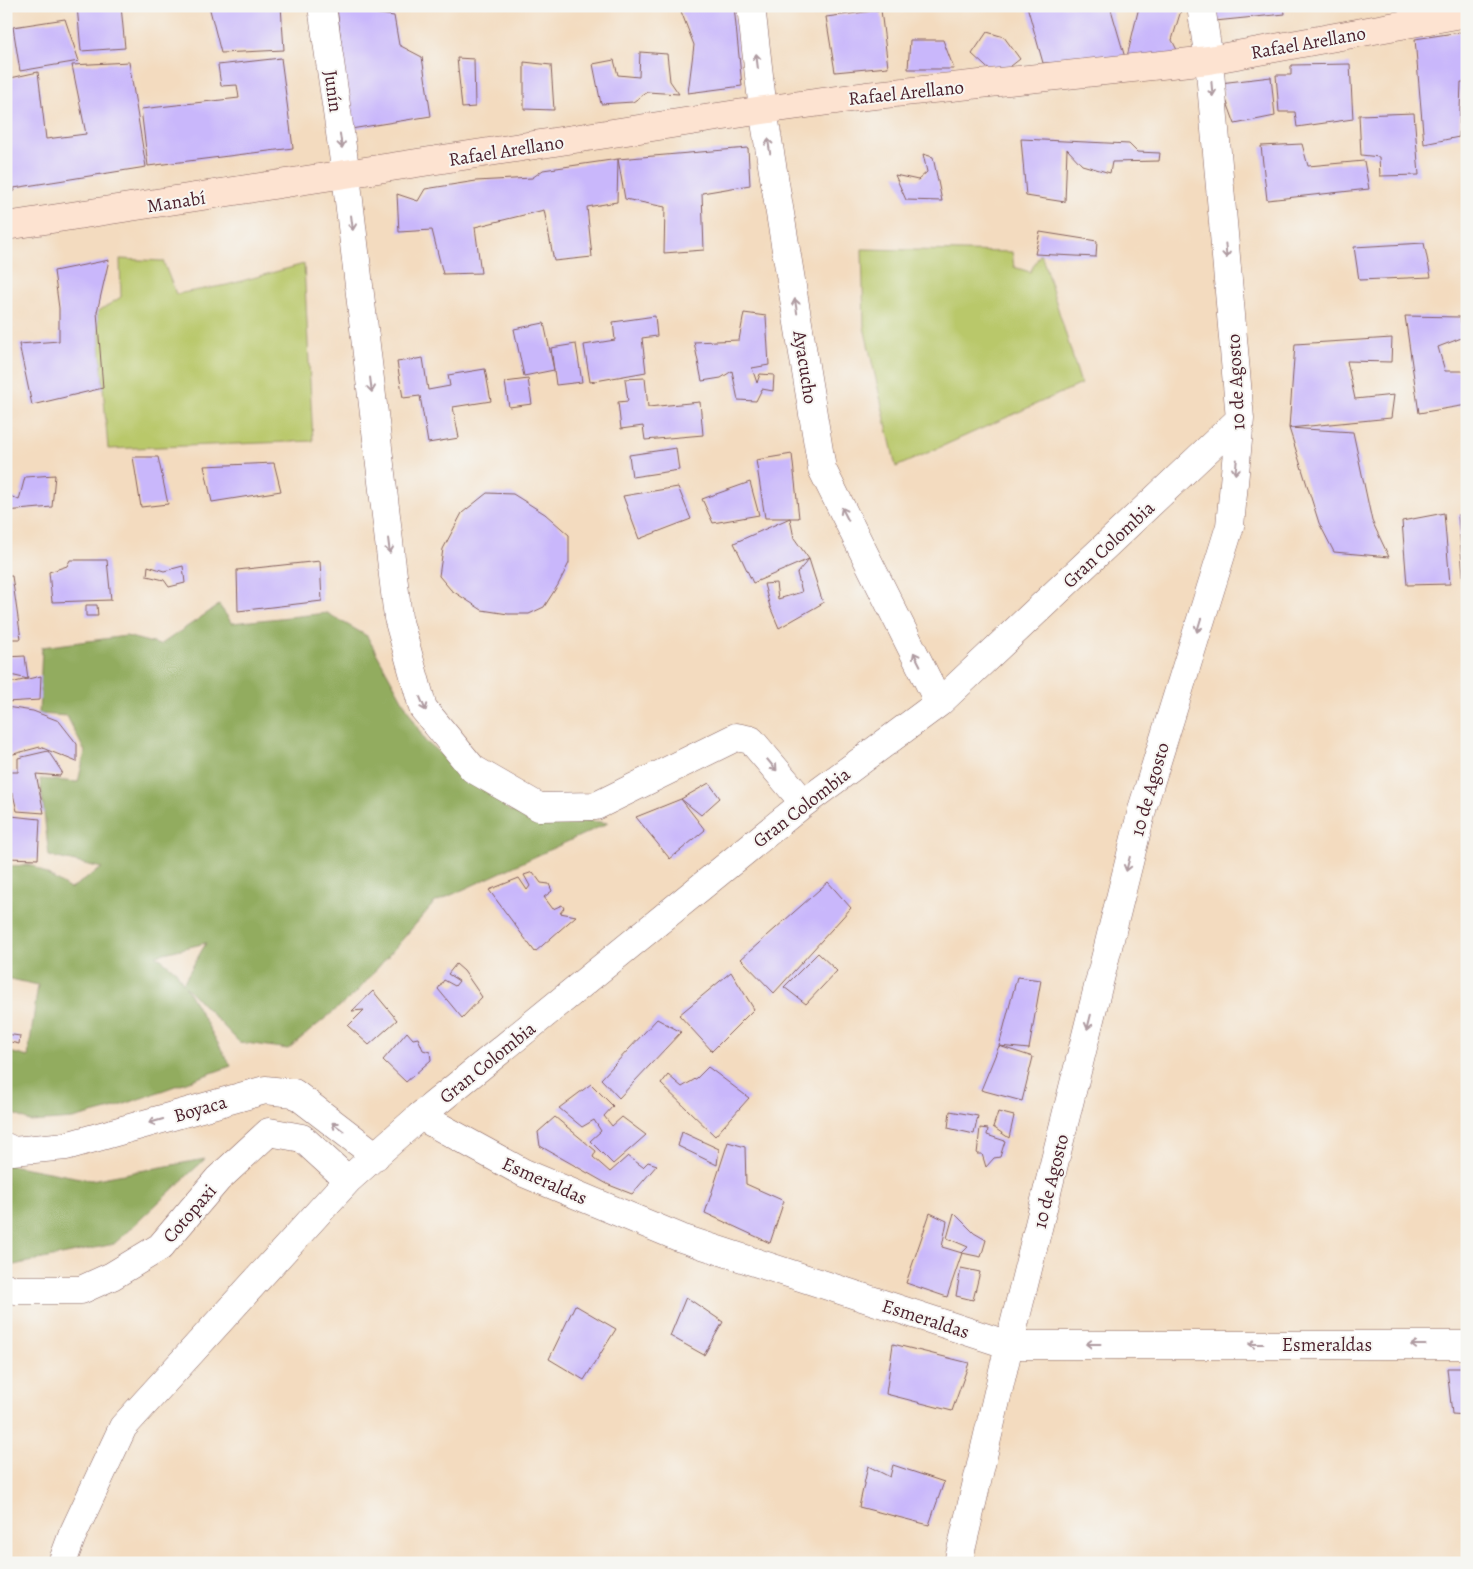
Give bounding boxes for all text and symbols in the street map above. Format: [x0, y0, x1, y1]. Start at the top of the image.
street label: Rafael Arellano [1249, 20, 1368, 66]
one-way arrow [752, 53, 762, 69]
street label: Junín [317, 68, 349, 114]
street label: Rafael Arellano [847, 74, 965, 112]
one-way arrow [1207, 81, 1217, 97]
street label: Rafael Arellano [447, 129, 566, 173]
one-way arrow [336, 133, 346, 149]
one-way arrow [764, 138, 774, 154]
street label: Manabí [145, 185, 207, 219]
one-way arrow [347, 215, 357, 231]
one-way arrow [1221, 243, 1231, 259]
one-way arrow [790, 299, 800, 315]
street label: Ayacucho [786, 328, 824, 406]
street label: 10 de Agosto [1220, 333, 1252, 431]
one-way arrow [366, 376, 376, 392]
one-way arrow [1231, 459, 1240, 475]
street label: Gran Colombia [1057, 495, 1160, 594]
one-way arrow [840, 507, 849, 522]
one-way arrow [384, 538, 394, 554]
one-way arrow [1194, 616, 1203, 632]
one-way arrow [912, 652, 921, 667]
one-way arrow [418, 696, 428, 711]
street label: 10 de Agosto [1124, 739, 1176, 839]
one-way arrow [767, 759, 778, 772]
street label: Gran Colombia [747, 761, 856, 854]
one-way arrow [1123, 856, 1132, 872]
one-way arrow [1084, 1014, 1093, 1030]
street label: Gran Colombia [434, 1016, 541, 1110]
street label: Boyaca [171, 1089, 230, 1129]
one-way arrow [148, 1117, 164, 1126]
one-way arrow [332, 1121, 345, 1132]
street label: 10 de Agosto [1027, 1131, 1075, 1231]
street label: Esmeraldas [498, 1151, 591, 1211]
street label: Cotopaxi [157, 1179, 223, 1249]
street label: Esmeraldas [879, 1293, 973, 1345]
street label: Esmeraldas [1282, 1332, 1372, 1358]
one-way arrow [1085, 1339, 1102, 1349]
one-way arrow [1248, 1339, 1264, 1349]
one-way arrow [1410, 1340, 1426, 1350]

